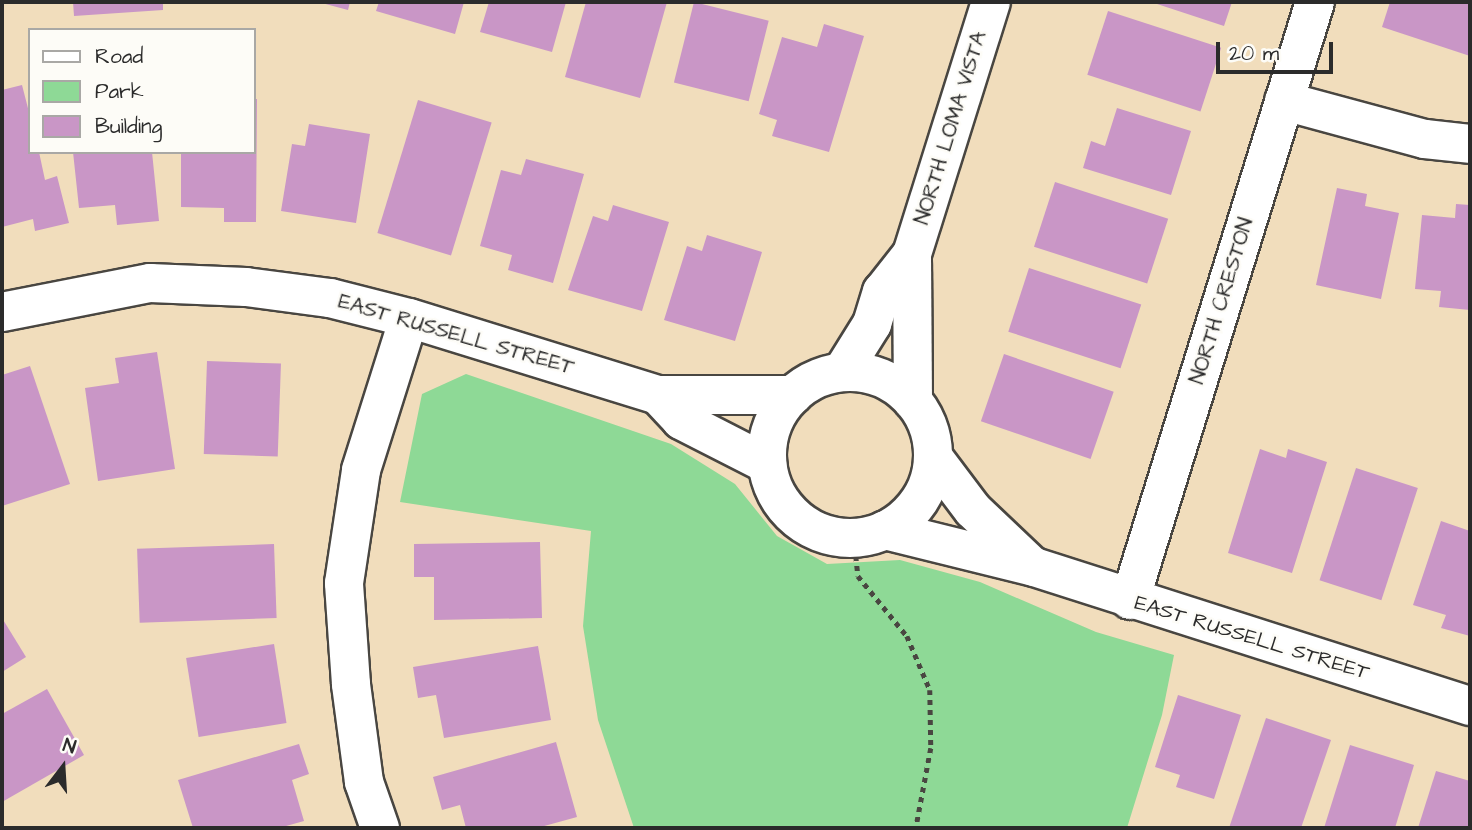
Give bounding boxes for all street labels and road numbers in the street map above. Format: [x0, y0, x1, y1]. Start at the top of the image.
street label: NORTH LOMA VISTA [910, 28, 992, 228]
street label: NORTH CRESTON [1185, 215, 1259, 387]
street label: EAST RUSSELL STREET [335, 289, 577, 381]
street label: EAST RUSSELL STREET [1132, 590, 1372, 686]

